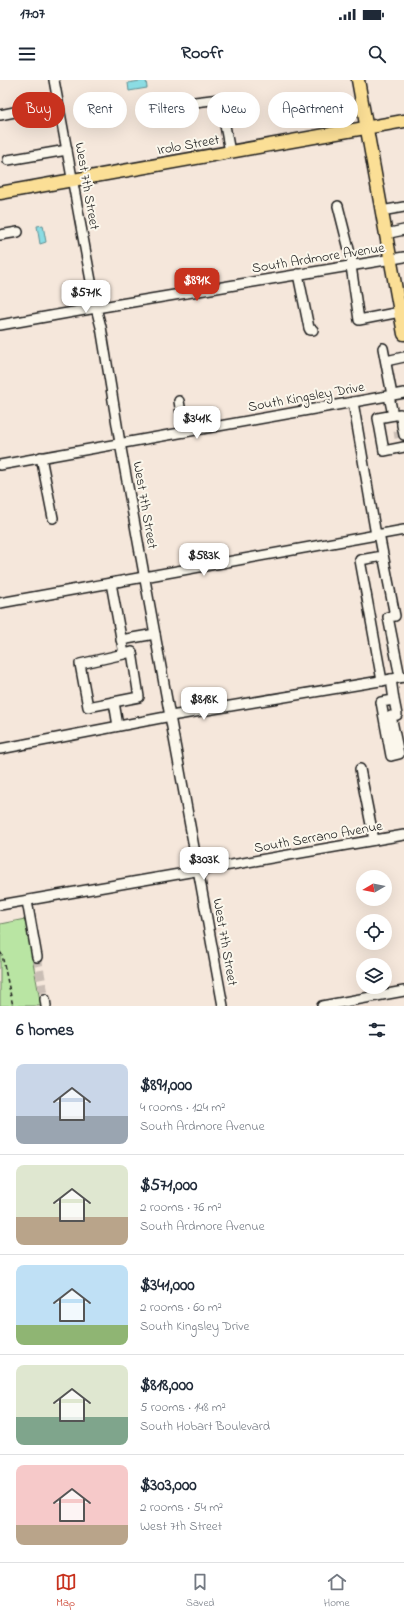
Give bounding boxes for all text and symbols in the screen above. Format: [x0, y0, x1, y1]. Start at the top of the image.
text: 17:07 [20, 3, 45, 25]
text: Roofr [181, 41, 223, 67]
icon: menu [16, 43, 38, 65]
icon: search [366, 43, 388, 65]
chip: Buy [12, 92, 65, 128]
chip: Rent [73, 92, 127, 128]
chip: Filters [135, 92, 199, 128]
chip: New [207, 92, 260, 128]
chip: Apartment [268, 92, 358, 128]
street label: Irolo Street [155, 130, 221, 161]
street label: West 7th Street [69, 141, 105, 232]
street label: South Ardmore Avenue [250, 238, 387, 279]
pin: $891K [169, 268, 225, 302]
text: $891K [183, 271, 211, 290]
pin: $571K [58, 280, 114, 314]
text: $571K [70, 283, 102, 302]
street label: South Kingsley Drive [246, 377, 367, 419]
pin: $341K [169, 406, 225, 440]
text: $341K [182, 409, 212, 428]
street label: West 7th Street [127, 460, 163, 551]
pin: $583K [176, 543, 232, 577]
text: $583K [188, 546, 220, 565]
pin: $818K [176, 687, 232, 721]
text: $818K [190, 690, 218, 709]
street label: South Serrano Avenue [252, 816, 385, 859]
pin: $303K [176, 847, 232, 881]
text: $303K [189, 850, 219, 869]
north arrow [356, 870, 392, 906]
map controls [356, 870, 392, 994]
street label: West 7th Street [207, 897, 243, 988]
button: locate [356, 914, 392, 950]
button: layers [356, 958, 392, 994]
text: 6 homes [16, 1018, 74, 1043]
icon: filters [366, 1019, 388, 1041]
text: $891,000 [140, 1073, 192, 1098]
icon: home [48, 1080, 96, 1128]
text: 4 rooms · 124 m² [140, 1098, 225, 1117]
text: South Ardmore Avenue [140, 1117, 264, 1136]
text: $571,000 [140, 1173, 197, 1198]
icon: home [48, 1181, 96, 1229]
text: 2 rooms · 76 m² [140, 1198, 222, 1217]
text: South Ardmore Avenue [140, 1217, 264, 1236]
text: $341,000 [140, 1273, 195, 1298]
icon: home [48, 1281, 96, 1329]
text: 2 rooms · 60 m² [140, 1298, 222, 1317]
text: South Kingsley Drive [140, 1317, 249, 1336]
text: $818,000 [140, 1373, 193, 1398]
icon: home [48, 1381, 96, 1429]
text: 5 rooms · 148 m² [140, 1398, 226, 1417]
text: South Hobart Boulevard [140, 1417, 270, 1436]
text: $303,000 [140, 1473, 197, 1498]
icon: home [48, 1481, 96, 1529]
text: 2 rooms · 54 m² [140, 1498, 223, 1517]
text: West 7th Street [140, 1517, 222, 1536]
tab: Map [55, 1571, 77, 1611]
tab: Saved [186, 1571, 215, 1611]
tab: Home [324, 1571, 349, 1611]

